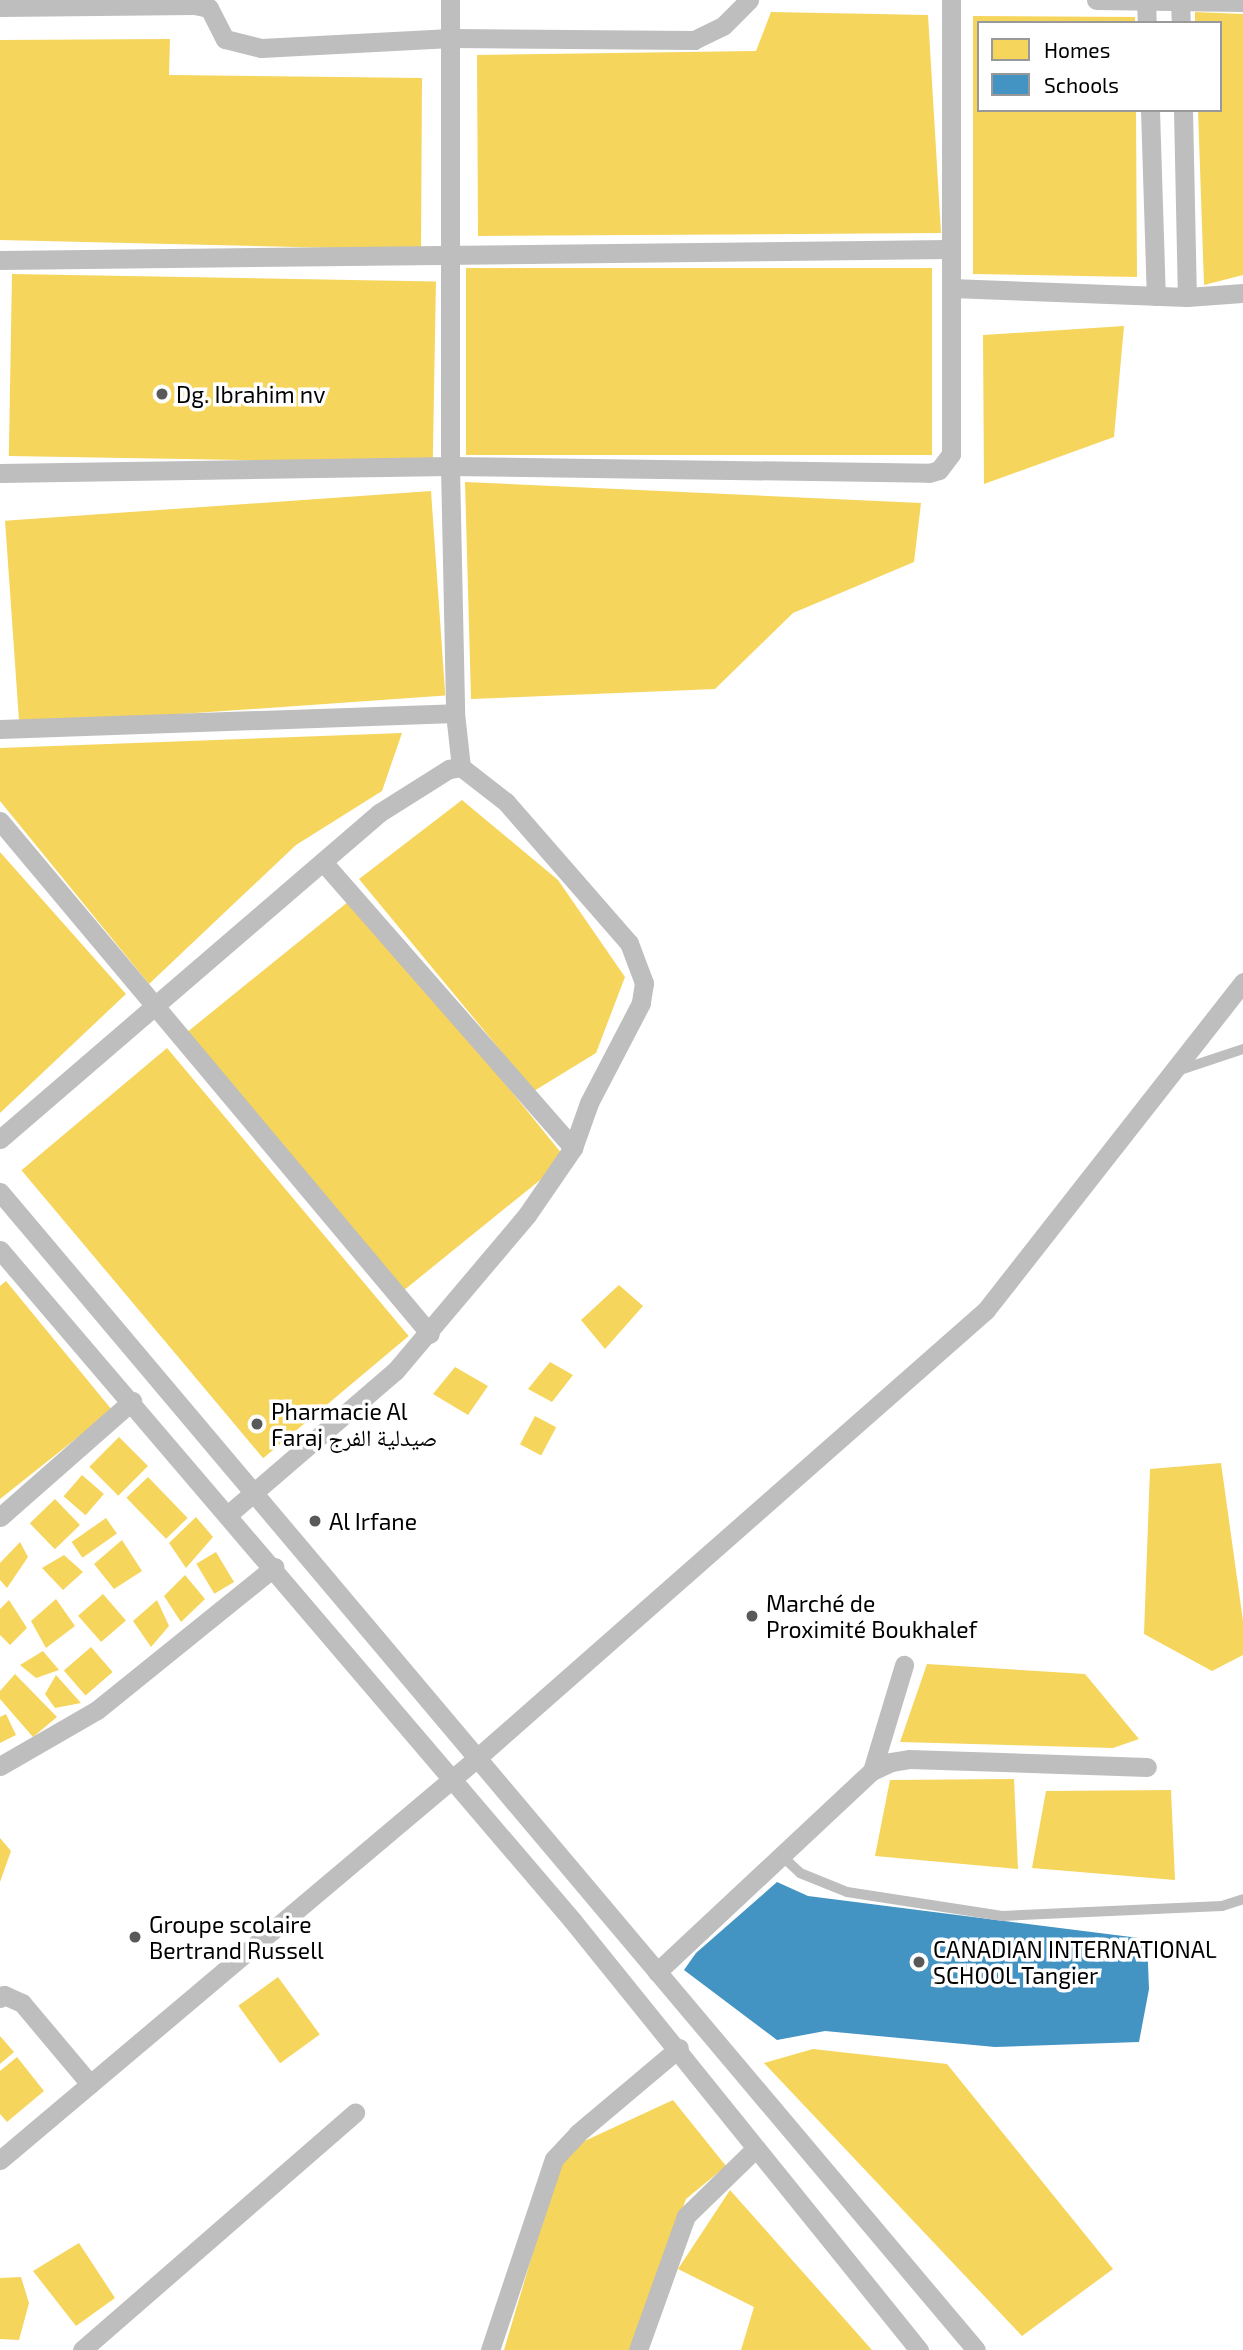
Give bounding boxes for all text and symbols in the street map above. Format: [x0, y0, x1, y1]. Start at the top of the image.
legend [977, 21, 1222, 112]
text: Homes [1044, 37, 1110, 62]
text: Schools [1044, 72, 1119, 97]
place label: Dg. Ibrahim nv [176, 380, 325, 408]
marker: Dg. Ibrahim nv [154, 386, 170, 402]
place label: Pharmacie Al Faraj صيدلية الفرج [271, 1397, 437, 1451]
marker: Pharmacie Al Faraj صيدلية الفرج [249, 1416, 265, 1432]
place label: Al Irfane [329, 1507, 418, 1535]
marker: Al Irfane [307, 1513, 323, 1529]
place label: Marché de Proximité Boukhalef [766, 1589, 977, 1643]
marker: Marché de Proximité Boukhalef [744, 1608, 760, 1624]
place label: Groupe scolaire Bertrand Russell [149, 1910, 324, 1964]
marker: Groupe scolaire Bertrand Russell [127, 1929, 143, 1945]
place label: CANADIAN INTERNATIONAL SCHOOL Tangier [933, 1935, 1217, 1989]
marker: CANADIAN INTERNATIONAL SCHOOL Tangier [911, 1954, 927, 1970]

